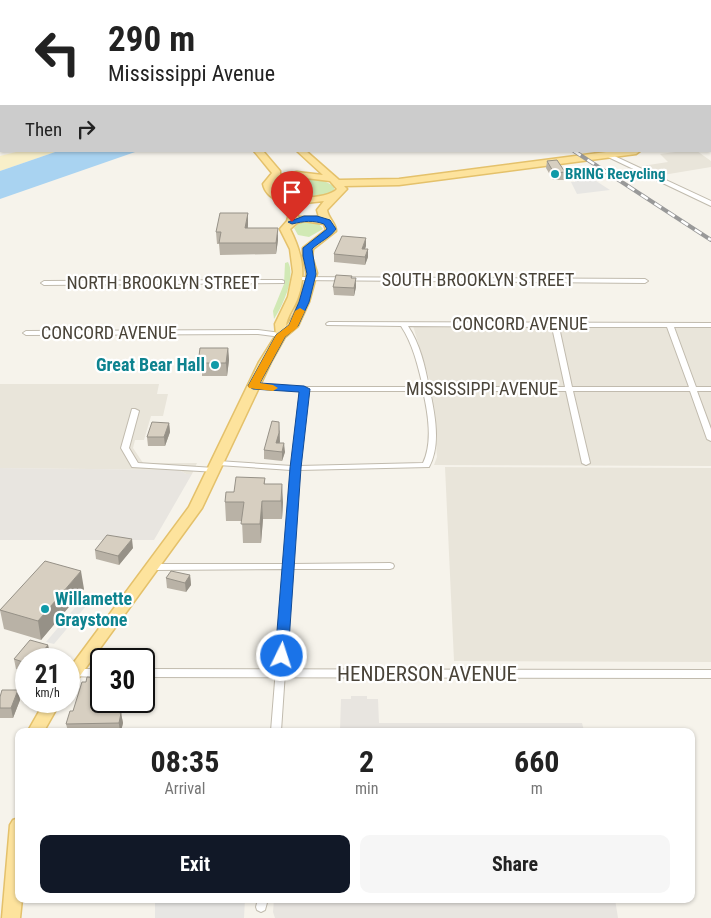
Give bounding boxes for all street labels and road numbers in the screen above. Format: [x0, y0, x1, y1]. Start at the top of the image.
street label: SOUTH BROOKLYN STREET [382, 269, 574, 290]
street label: NORTH BROOKLYN STREET [66, 272, 260, 293]
street label: CONCORD AVENUE [452, 313, 588, 334]
street label: CONCORD AVENUE [41, 322, 177, 343]
street label: MISSISSIPPI AVENUE [406, 378, 558, 399]
street label: HENDERSON AVENUE [337, 662, 517, 686]

